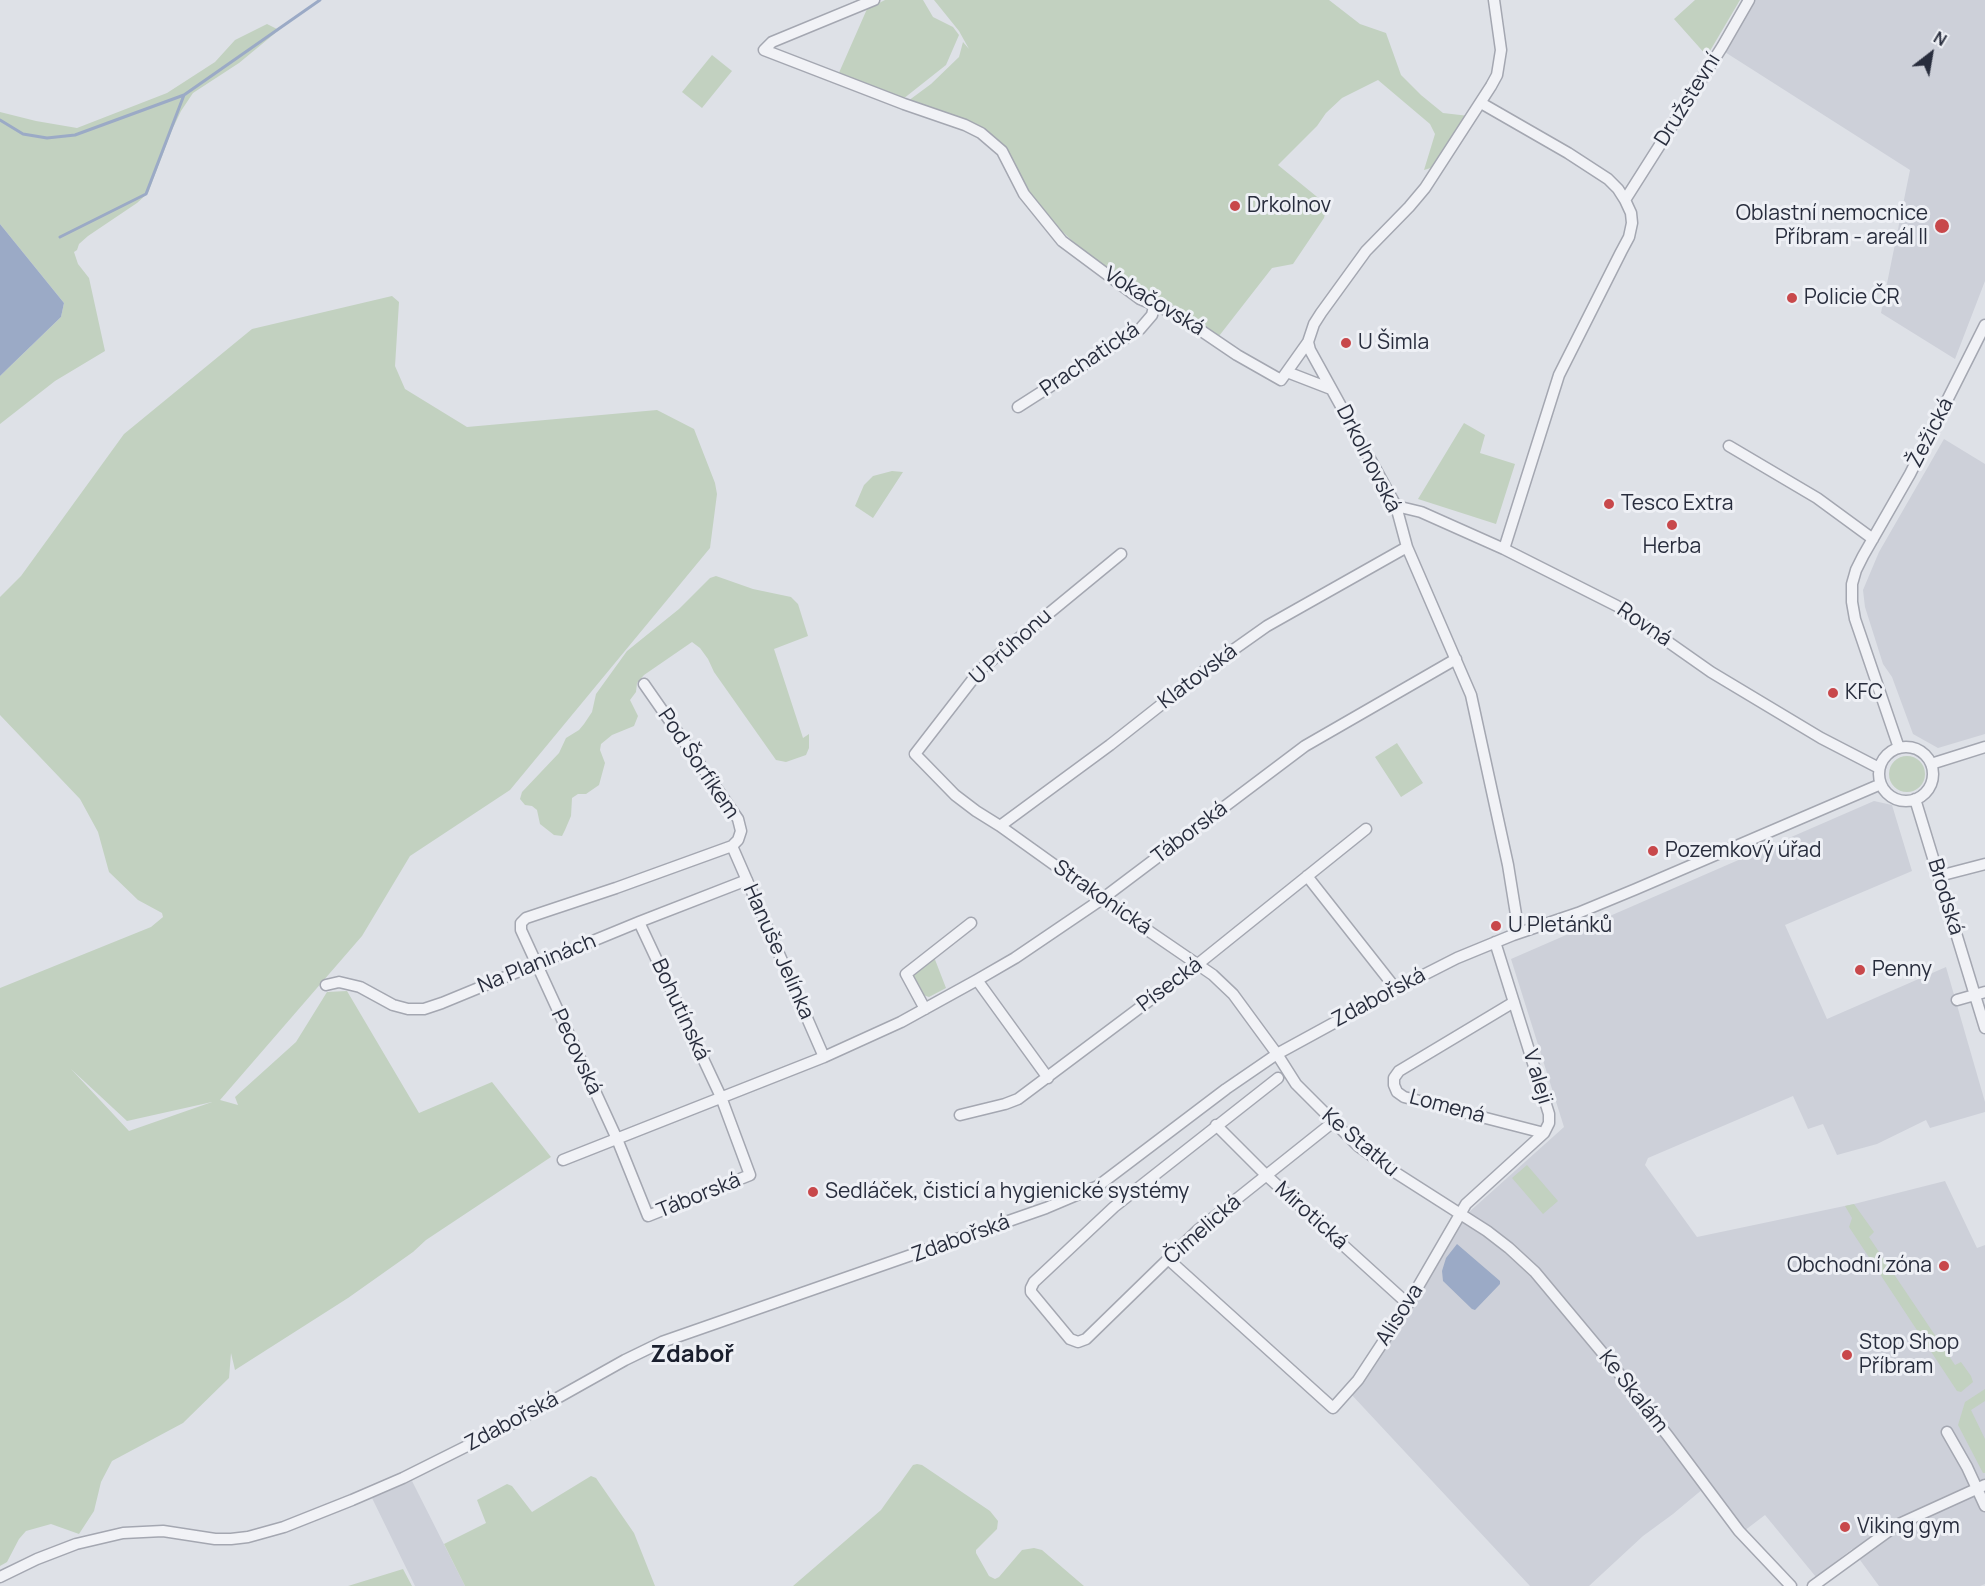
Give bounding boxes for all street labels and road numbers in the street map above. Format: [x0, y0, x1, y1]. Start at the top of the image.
street label: Družstevní [1650, 49, 1726, 151]
street label: Vokačovská [1099, 262, 1209, 342]
street label: Prachatická [1036, 318, 1144, 402]
street label: Žežická [1903, 394, 1959, 472]
street label: Drkolnovská [1330, 401, 1406, 517]
street label: Rovná [1612, 598, 1676, 652]
street label: U Průhonu [965, 604, 1057, 690]
street label: Klatovská [1154, 639, 1242, 715]
street label: Pod Šorfíkem [652, 704, 744, 824]
street label: Táborská [1147, 797, 1233, 869]
street label: Strakonická [1048, 855, 1156, 941]
street label: Brodská [1922, 856, 1968, 938]
street label: Hanuše Jelínka [737, 881, 819, 1023]
street label: Na Planinách [474, 929, 600, 999]
street label: Písecká [1133, 952, 1207, 1018]
street label: Bohutínská [646, 955, 714, 1065]
street label: Zdabořská [1328, 963, 1430, 1033]
street label: Pecovská [545, 1005, 607, 1099]
street label: V aleji [1517, 1047, 1557, 1107]
street label: Lomená [1407, 1085, 1487, 1129]
street label: Ke Statku [1317, 1104, 1403, 1182]
street label: Táborská [654, 1168, 744, 1224]
street label: Mirotická [1269, 1177, 1353, 1255]
street label: Čimelická [1159, 1190, 1247, 1270]
street label: Zdabořská [909, 1210, 1013, 1268]
street label: Alisova [1371, 1280, 1429, 1350]
street label: Ke Skalám [1593, 1346, 1673, 1438]
street label: Zdabořská [461, 1387, 563, 1457]

